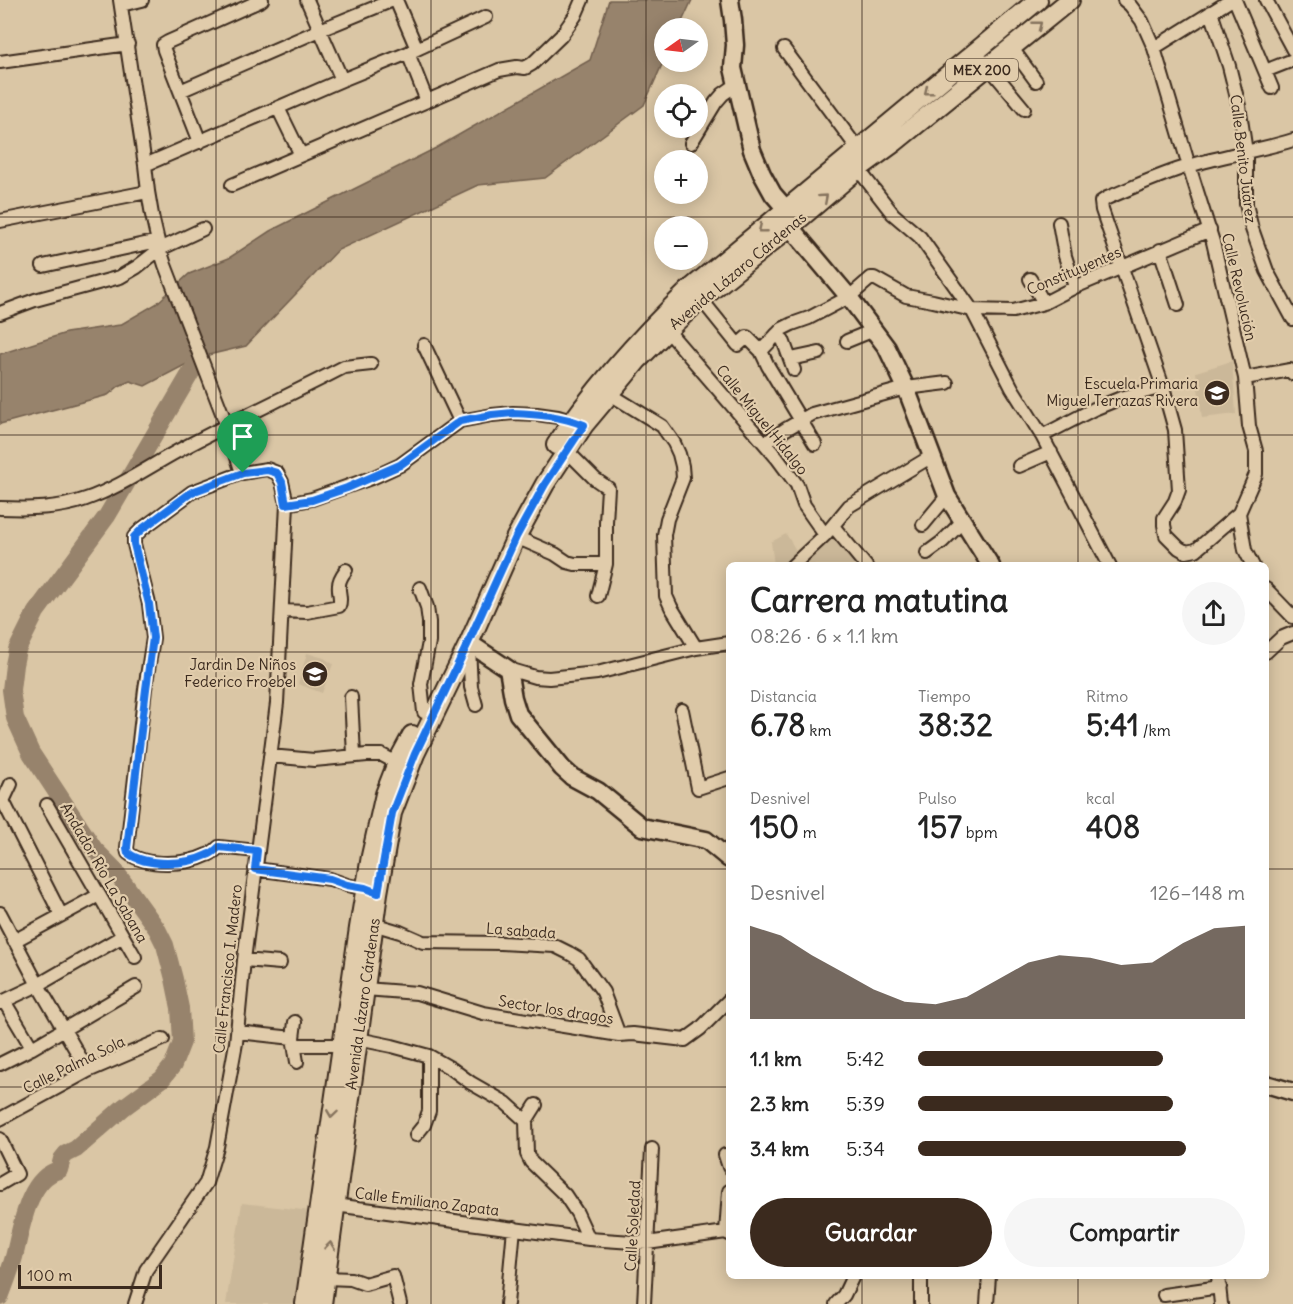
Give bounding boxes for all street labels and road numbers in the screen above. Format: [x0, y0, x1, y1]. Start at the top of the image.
road number: MEX 200 [946, 59, 1018, 81]
street label: Calle Benito Juárez [1226, 94, 1261, 224]
street label: Avenida Lázaro Cárdenas [665, 208, 810, 334]
street label: Calle Revolución [1218, 231, 1261, 343]
street label: Constituyentes [1024, 242, 1124, 299]
street label: Calle Miguel Hidalgo [712, 361, 813, 478]
street label: Andador Río La Sabana [57, 799, 153, 947]
street label: Calle Francisco I. Madero [209, 883, 246, 1055]
street label: Avenida Lázaro Cárdenas [341, 917, 384, 1091]
street label: La sabada [486, 919, 557, 942]
street label: Sector los dragos [497, 991, 615, 1028]
street label: Calle Palma Sola [20, 1031, 128, 1097]
street label: Calle Soledad [621, 1180, 644, 1272]
street label: Calle Emiliano Zapata [354, 1183, 501, 1220]

